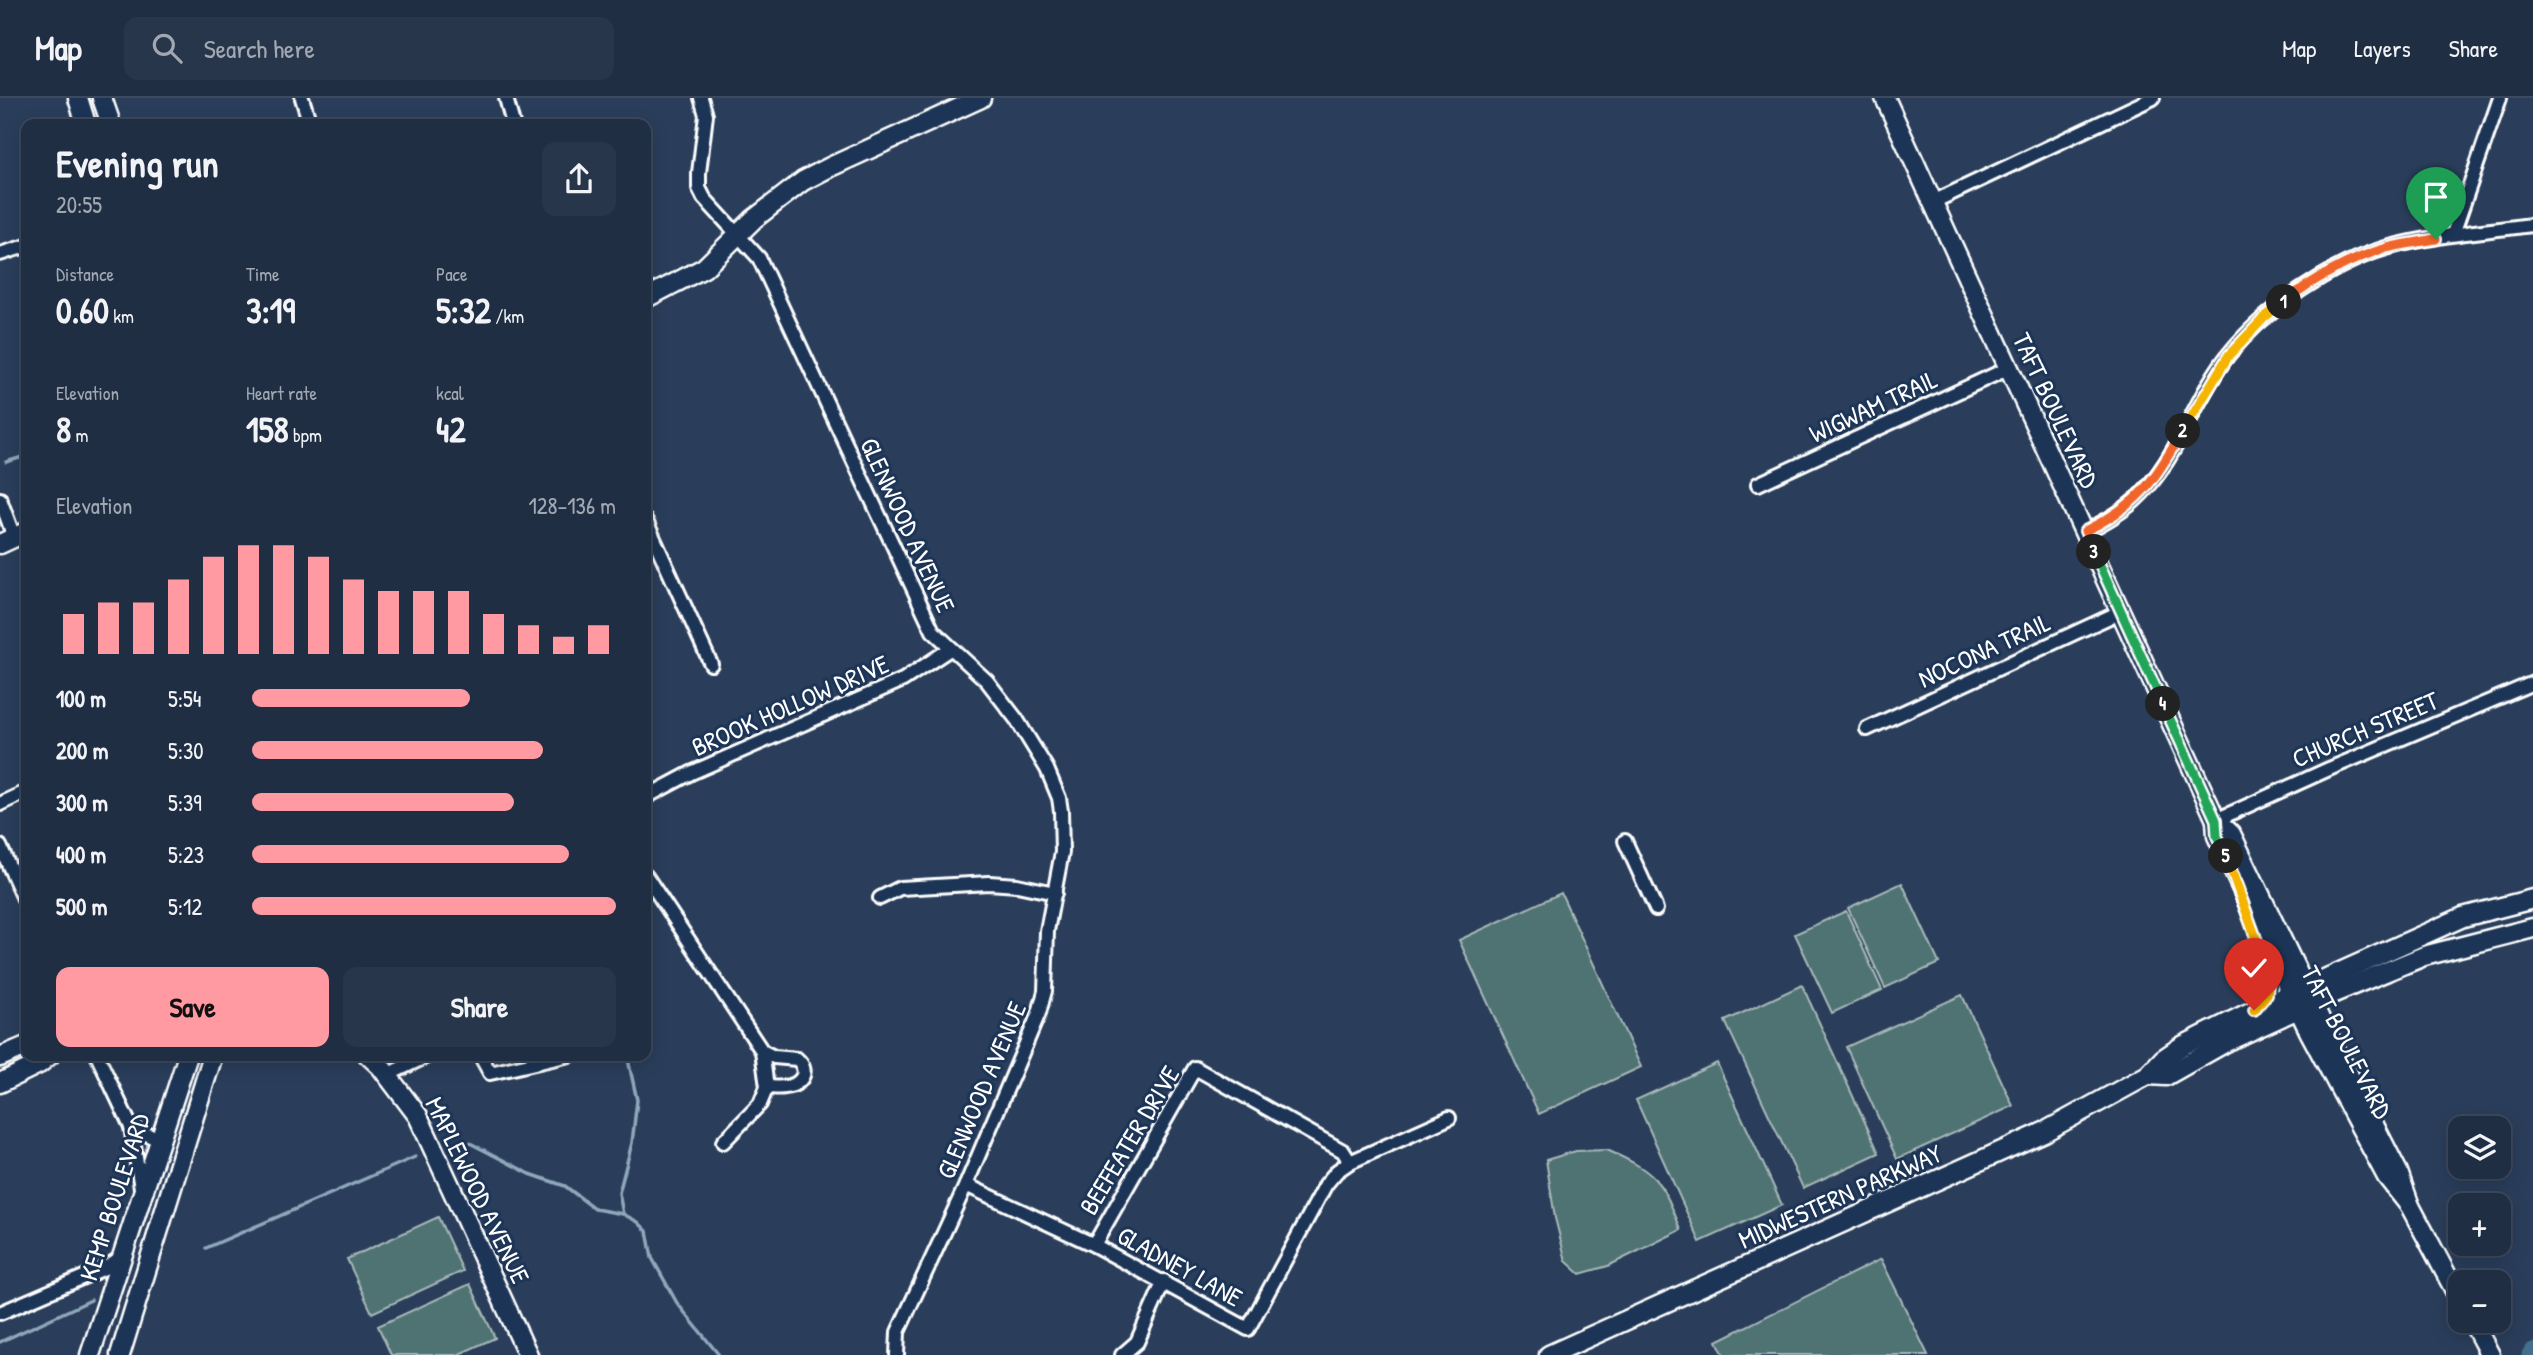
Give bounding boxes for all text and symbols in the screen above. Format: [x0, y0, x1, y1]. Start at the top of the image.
search box [124, 17, 614, 80]
text: Map [35, 26, 82, 70]
icon: search [148, 29, 186, 67]
text: Search here [204, 31, 315, 66]
text: Map [2282, 32, 2316, 64]
text: Layers [2354, 32, 2411, 64]
text: Share [2449, 32, 2498, 64]
text: Evening run [56, 137, 219, 189]
button: share [542, 142, 616, 216]
pin [2406, 167, 2466, 239]
icon: arrive [2417, 178, 2455, 216]
text: 20:55 [56, 189, 102, 220]
text: Distance [56, 261, 114, 287]
text: Time [246, 261, 280, 287]
text: Pace [436, 261, 468, 287]
pin: 1 [2266, 284, 2302, 320]
text: 0.60 [56, 287, 109, 334]
text: 3:19 [246, 287, 295, 334]
text: 5:32 [436, 287, 491, 334]
text: 1 [2280, 288, 2287, 314]
text: km [109, 303, 134, 329]
text: /km [491, 303, 524, 329]
street label: TAFT BOULEVARD [2005, 327, 2107, 494]
street label: WIGWAM TRAIL [1803, 361, 1943, 451]
text: Elevation [56, 380, 119, 406]
text: Heart rate [246, 380, 317, 406]
text: kcal [436, 380, 464, 406]
text: 8 [56, 406, 71, 453]
text: 158 [246, 406, 289, 453]
text: 42 [436, 406, 466, 453]
pin: 2 [2166, 414, 2200, 448]
text: 2 [2178, 417, 2187, 443]
text: m [71, 422, 88, 448]
text: bpm [289, 422, 322, 448]
street label: GLENWOOD AVENUE [852, 432, 964, 619]
text: Elevation [56, 490, 132, 521]
text: 128–136 m [529, 490, 616, 521]
pin: 3 [2076, 534, 2112, 570]
text: 3 [2089, 538, 2098, 564]
street label: NOCONA TRAIL [1912, 604, 2056, 696]
street label: BROOK HOLLOW DRIVE [686, 646, 895, 764]
street label: CHURCH STREET [2286, 682, 2444, 776]
text: 100 m [56, 683, 106, 714]
text: 5:54 [168, 683, 201, 714]
pin: 4 [2146, 686, 2180, 722]
text: 4 [2159, 690, 2166, 716]
text: 200 m [56, 735, 108, 766]
text: 5:30 [168, 735, 204, 766]
text: 300 m [56, 787, 108, 818]
text: 5:39 [168, 787, 202, 818]
pin: 5 [2208, 838, 2244, 874]
text: 400 m [56, 839, 106, 870]
text: 5:23 [168, 839, 204, 870]
text: 5 [2221, 842, 2230, 868]
text: 500 m [56, 891, 107, 922]
text: 5:12 [168, 891, 202, 922]
pin [2224, 938, 2284, 1010]
icon: check [2235, 949, 2273, 987]
street label: TAFT BOULEVARD [2293, 960, 2401, 1125]
button: Save [56, 967, 329, 1047]
button: Share [343, 967, 616, 1047]
street label: GLENWOOD AVENUE [928, 996, 1034, 1184]
street label: BEEFEATER DRIVE [1071, 1059, 1187, 1221]
street label: MAPLEWOOD AVENUE [418, 1091, 539, 1290]
street label: KEMP BOULEVARD [71, 1108, 158, 1285]
map controls [2448, 1116, 2511, 1333]
button: layers [2448, 1116, 2511, 1179]
street label: MIDWESTERN PARKWAY [1733, 1135, 1948, 1257]
button: + [2448, 1193, 2511, 1256]
street label: GLADNEY LANE [1111, 1217, 1249, 1315]
button: − [2448, 1270, 2511, 1333]

